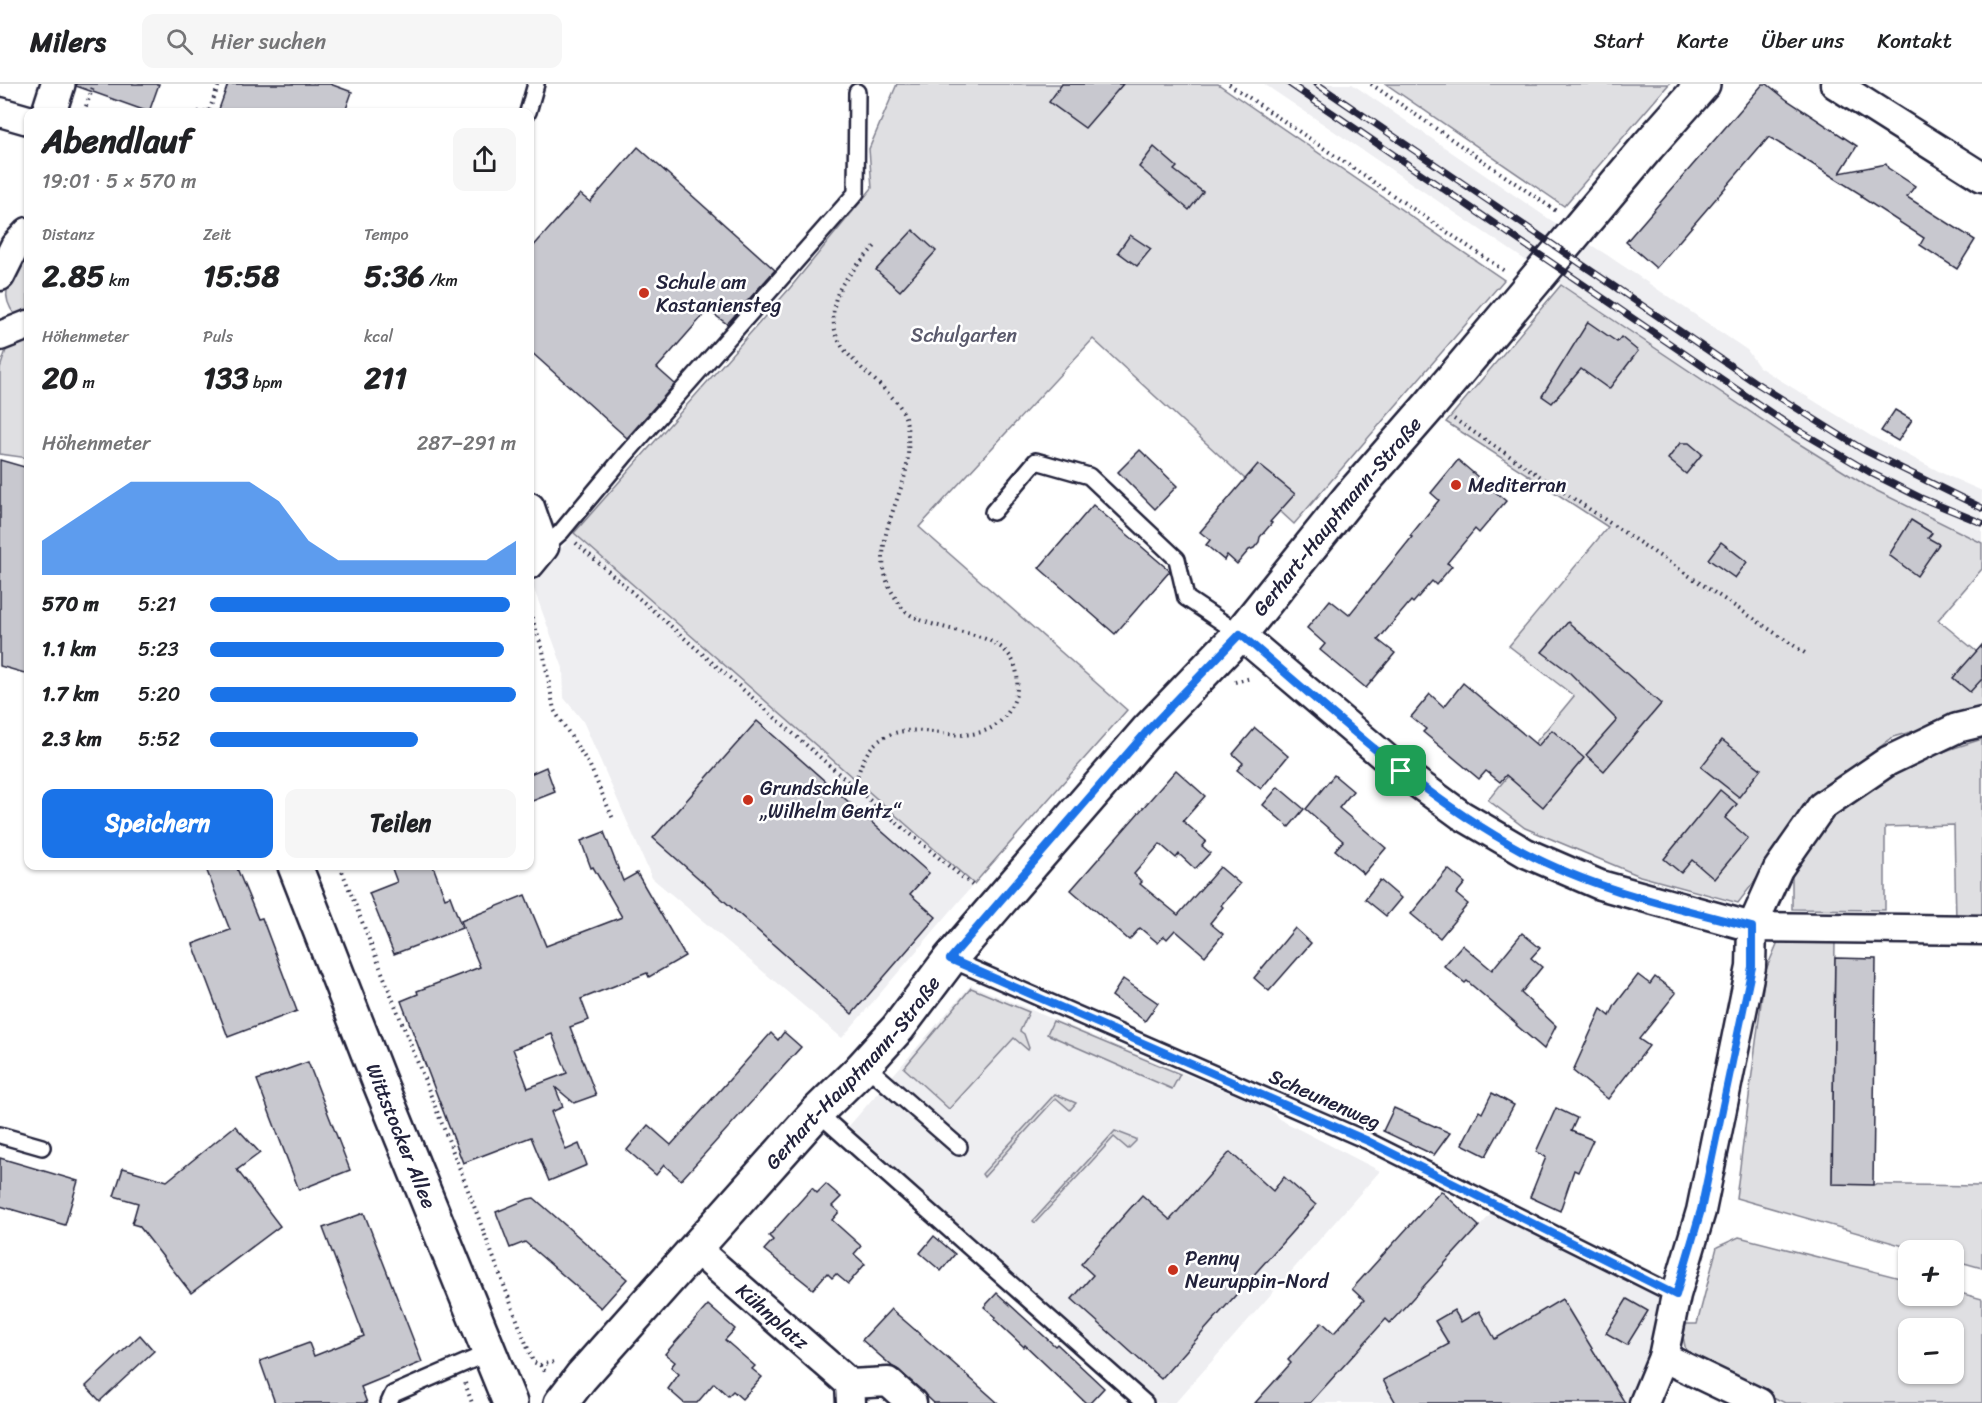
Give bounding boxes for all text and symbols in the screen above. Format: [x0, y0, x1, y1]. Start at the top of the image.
search box [142, 14, 562, 68]
text: Milers [30, 17, 106, 66]
text: Hier suchen [211, 22, 326, 61]
text: Start [1594, 22, 1644, 60]
text: Karte [1677, 22, 1729, 60]
text: Über uns [1762, 22, 1844, 60]
text: Kontakt [1877, 22, 1952, 60]
icon: search [163, 25, 196, 58]
text: Abendlauf [42, 112, 192, 170]
button: share [453, 128, 516, 191]
text: 19:01 · 5 × 570 m [42, 164, 196, 199]
text: Distanz [42, 220, 95, 249]
text: Zeit [203, 220, 231, 249]
text: Tempo [364, 220, 409, 249]
text: 2.85 [42, 249, 105, 303]
text: 15:58 [203, 249, 280, 303]
text: 5:36 [364, 249, 425, 303]
place label: Schule am Kastaniensteg [656, 265, 781, 323]
text: km [105, 266, 130, 295]
text: /km [425, 266, 458, 295]
marker: Schule am Kastaniensteg [637, 286, 651, 300]
park label: Schulgarten [911, 318, 1017, 353]
text: Höhenmeter [42, 322, 128, 351]
text: Puls [203, 322, 233, 351]
text: kcal [364, 322, 393, 351]
text: 20 [42, 351, 78, 405]
text: 133 [203, 351, 249, 405]
text: 211 [364, 351, 407, 405]
text: m [78, 368, 95, 397]
text: bpm [249, 368, 283, 397]
street label: Gerhart-Hauptmann-Straße [1244, 409, 1431, 624]
text: Höhenmeter [42, 426, 150, 461]
text: 287–291 m [417, 426, 516, 461]
place label: Mediterran [1468, 468, 1566, 503]
marker: Mediterran [1449, 478, 1463, 492]
text: 570 m [42, 587, 99, 622]
text: 5:21 [138, 587, 176, 622]
text: 1.1 km [42, 632, 96, 667]
text: 5:23 [138, 632, 179, 667]
text: 1.7 km [42, 677, 99, 712]
text: 5:20 [138, 677, 180, 712]
text: 2.3 km [42, 722, 102, 757]
text: 5:52 [138, 722, 180, 757]
pin [1375, 745, 1426, 796]
icon: arrive [1384, 754, 1417, 787]
place label: Grundschule „Wilhelm Gentz“ [759, 771, 902, 829]
button: Speichern [42, 789, 273, 858]
button: Teilen [285, 789, 516, 858]
marker: Grundschule „Wilhelm Gentz“ [741, 793, 755, 807]
street label: Gerhart-Hauptmann-Straße [756, 968, 950, 1178]
street label: Wittstocker Allee [356, 1058, 446, 1214]
street label: Scheunenweg [1263, 1059, 1386, 1140]
map controls [1898, 1240, 1964, 1384]
button: + [1898, 1240, 1964, 1306]
place label: Penny Neuruppin-Nord [1185, 1241, 1330, 1299]
marker: Penny Neuruppin-Nord [1166, 1263, 1180, 1277]
street label: Kühnplatz [727, 1274, 818, 1359]
button: − [1898, 1318, 1964, 1384]

